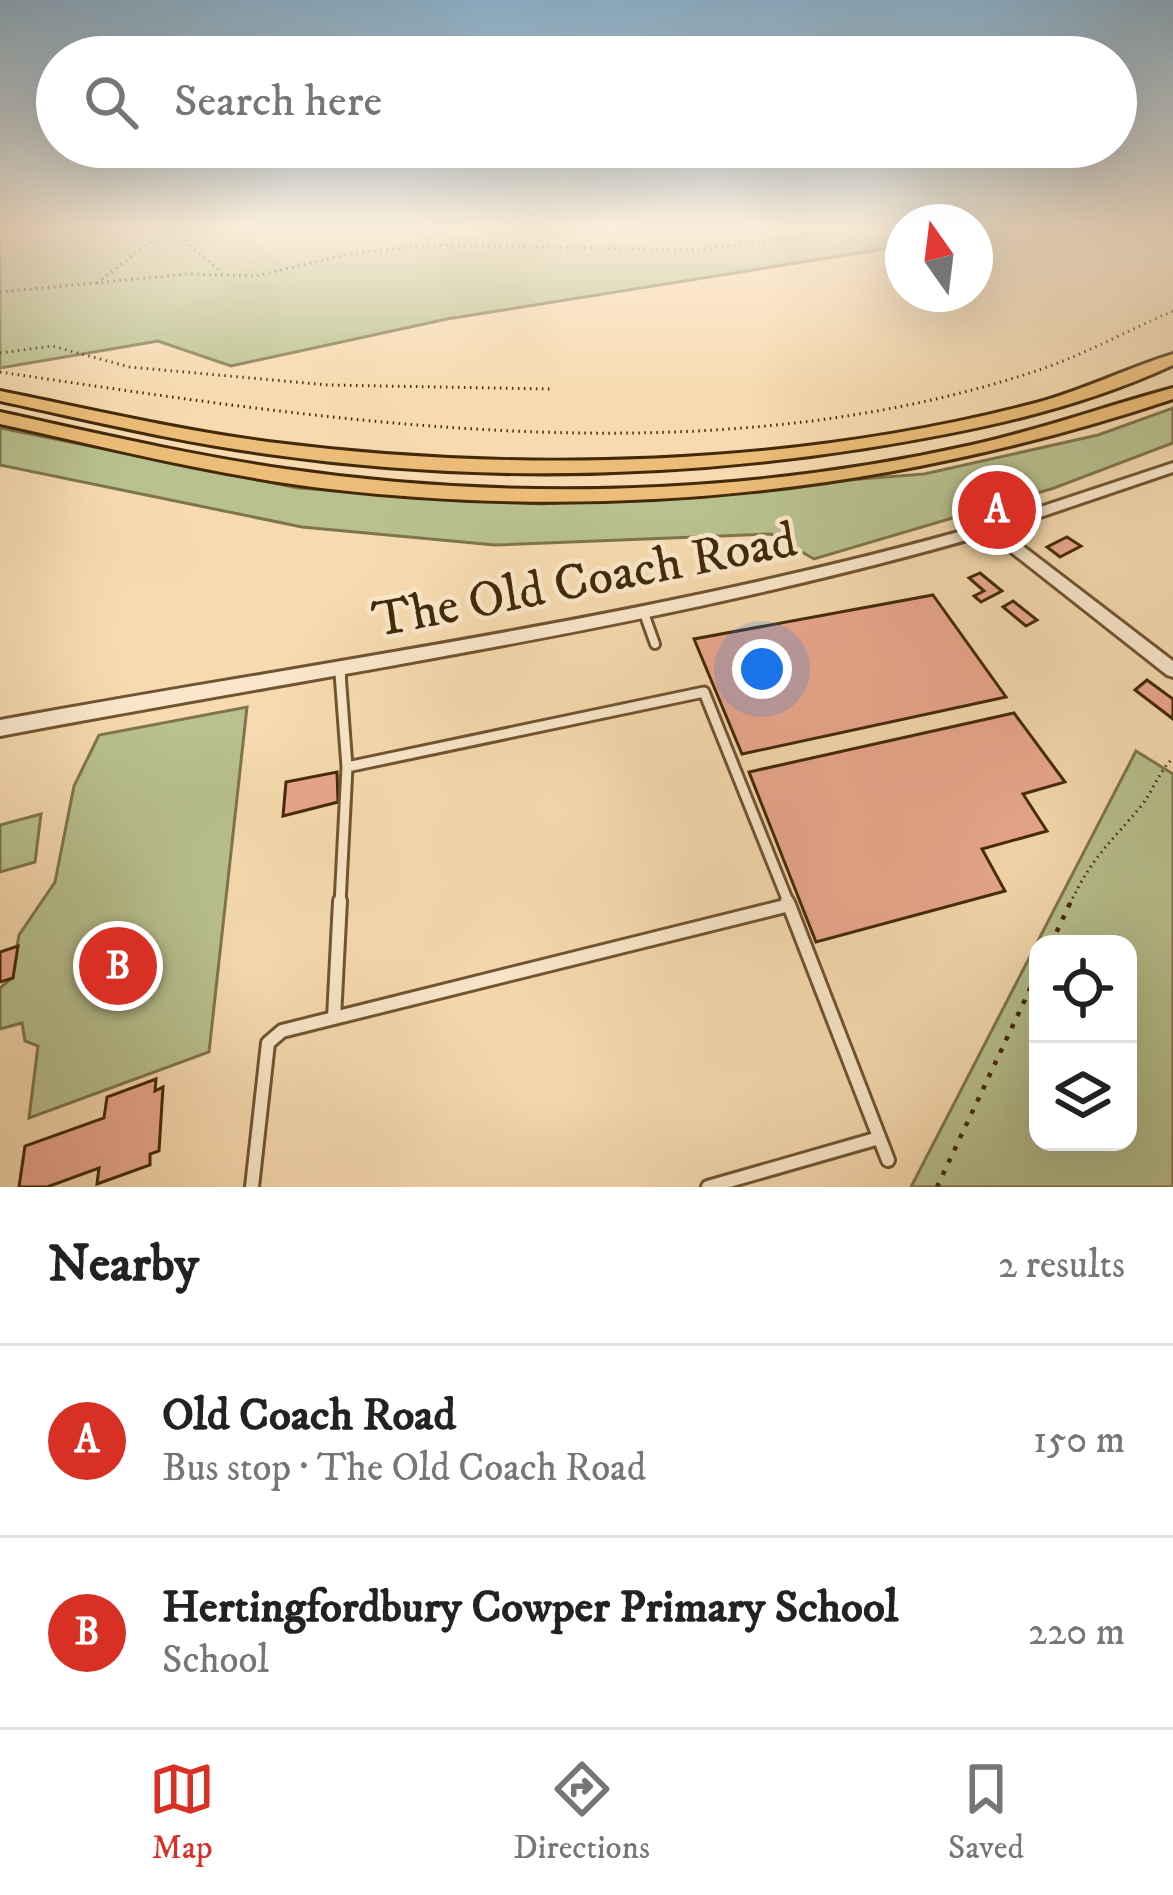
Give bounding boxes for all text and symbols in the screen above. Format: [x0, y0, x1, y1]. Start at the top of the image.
search box [36, 36, 1137, 168]
icon: search [78, 69, 144, 135]
text: Search here [174, 74, 382, 130]
north arrow [885, 204, 993, 312]
pin: A [958, 465, 1036, 555]
street label: The Old Coach Road [367, 508, 802, 653]
your location [732, 639, 792, 699]
pin: B [79, 921, 157, 1011]
map controls [1029, 935, 1137, 1151]
button: locate [1029, 935, 1137, 1043]
button: layers [1029, 1043, 1137, 1151]
text: Nearby [48, 1233, 199, 1297]
text: 2 results [998, 1241, 1125, 1290]
text: Old Coach Road [162, 1388, 456, 1444]
text: A [75, 1416, 99, 1465]
text: 150 m [1033, 1416, 1125, 1465]
text: Bus stop · The Old Coach Road [162, 1444, 646, 1493]
text: Hertingfordbury Cowper Primary School [162, 1580, 898, 1636]
text: B [75, 1608, 99, 1657]
text: 220 m [1028, 1608, 1125, 1657]
text: School [162, 1636, 269, 1685]
tab: Map [149, 1756, 215, 1869]
tab: Directions [513, 1756, 650, 1869]
tab: Saved [948, 1756, 1024, 1869]

